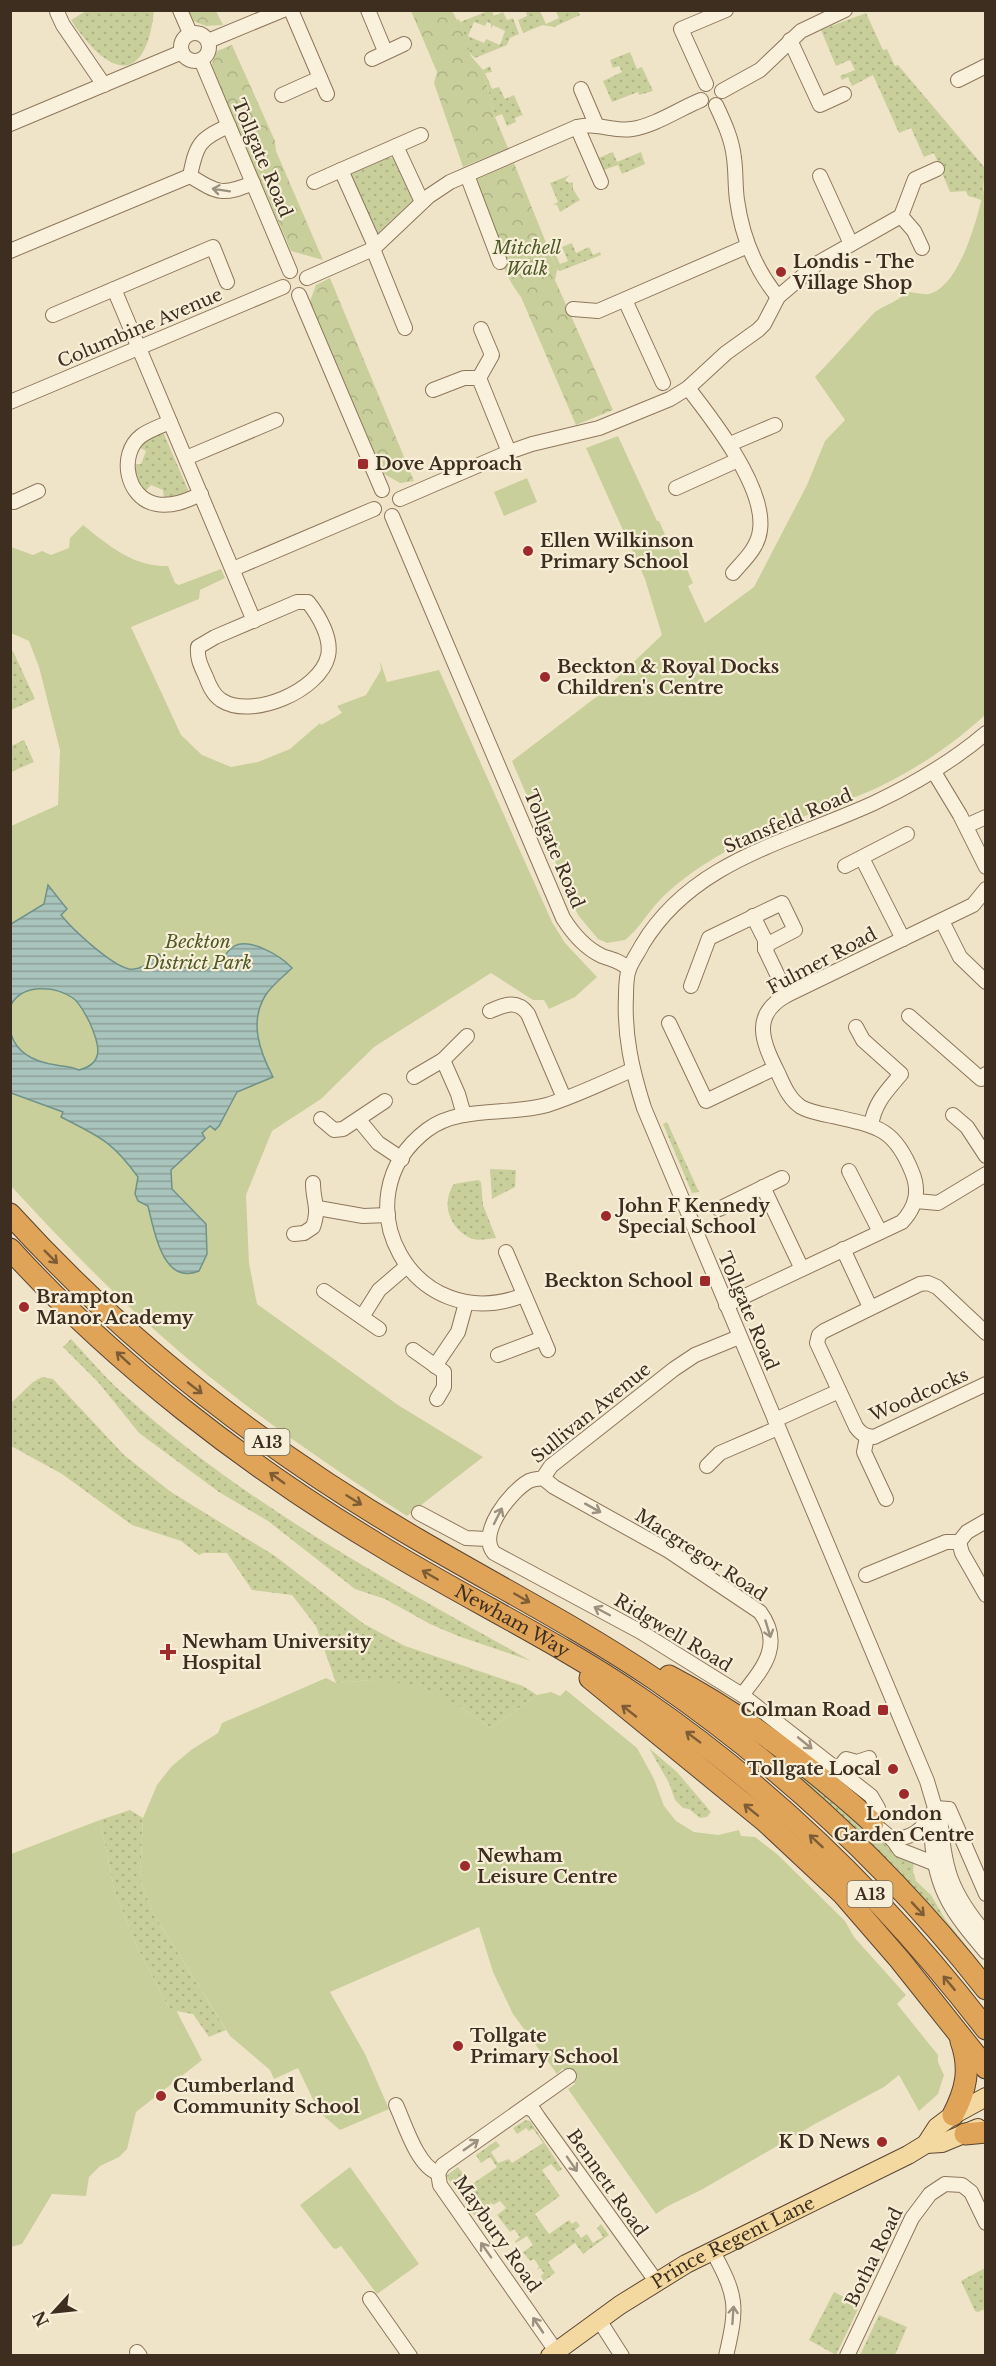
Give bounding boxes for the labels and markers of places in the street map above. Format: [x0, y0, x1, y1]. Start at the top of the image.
place label: Londis - The Village Shop [792, 251, 914, 294]
marker: Londis - The Village Shop [774, 265, 788, 279]
place label: Dove Approach [375, 453, 522, 475]
marker: Dove Approach [356, 457, 370, 471]
place label: Ellen Wilkinson Primary School [540, 530, 694, 573]
marker: Ellen Wilkinson Primary School [521, 544, 535, 558]
place label: Beckton & Royal Docks Children's Centre [557, 656, 779, 699]
marker: Beckton & Royal Docks Children's Centre [538, 670, 552, 684]
place label: John F Kennedy Special School [614, 1195, 770, 1238]
marker: John F Kennedy Special School [599, 1209, 613, 1223]
place label: Beckton School [544, 1270, 694, 1292]
marker: Beckton School [698, 1274, 712, 1288]
place label: Brampton Manor Academy [36, 1286, 194, 1329]
marker: Brampton Manor Academy [17, 1300, 31, 1314]
place label: Newham University Hospital [182, 1631, 371, 1674]
marker: Newham University Hospital [159, 1643, 177, 1661]
place label: Colman Road [741, 1699, 871, 1721]
marker: Colman Road [876, 1703, 890, 1717]
place label: Tollgate Local [747, 1758, 882, 1780]
marker: Tollgate Local [886, 1762, 900, 1776]
marker: London Garden Centre [897, 1787, 911, 1801]
place label: London Garden Centre [834, 1803, 974, 1846]
place label: Newham Leisure Centre [477, 1845, 618, 1888]
marker: Newham Leisure Centre [458, 1859, 472, 1873]
place label: Tollgate Primary School [470, 2025, 619, 2068]
marker: Tollgate Primary School [451, 2039, 465, 2053]
place label: Cumberland Community School [173, 2075, 360, 2118]
marker: Cumberland Community School [154, 2089, 168, 2103]
place label: K D News [779, 2131, 870, 2153]
marker: K D News [875, 2135, 889, 2149]

